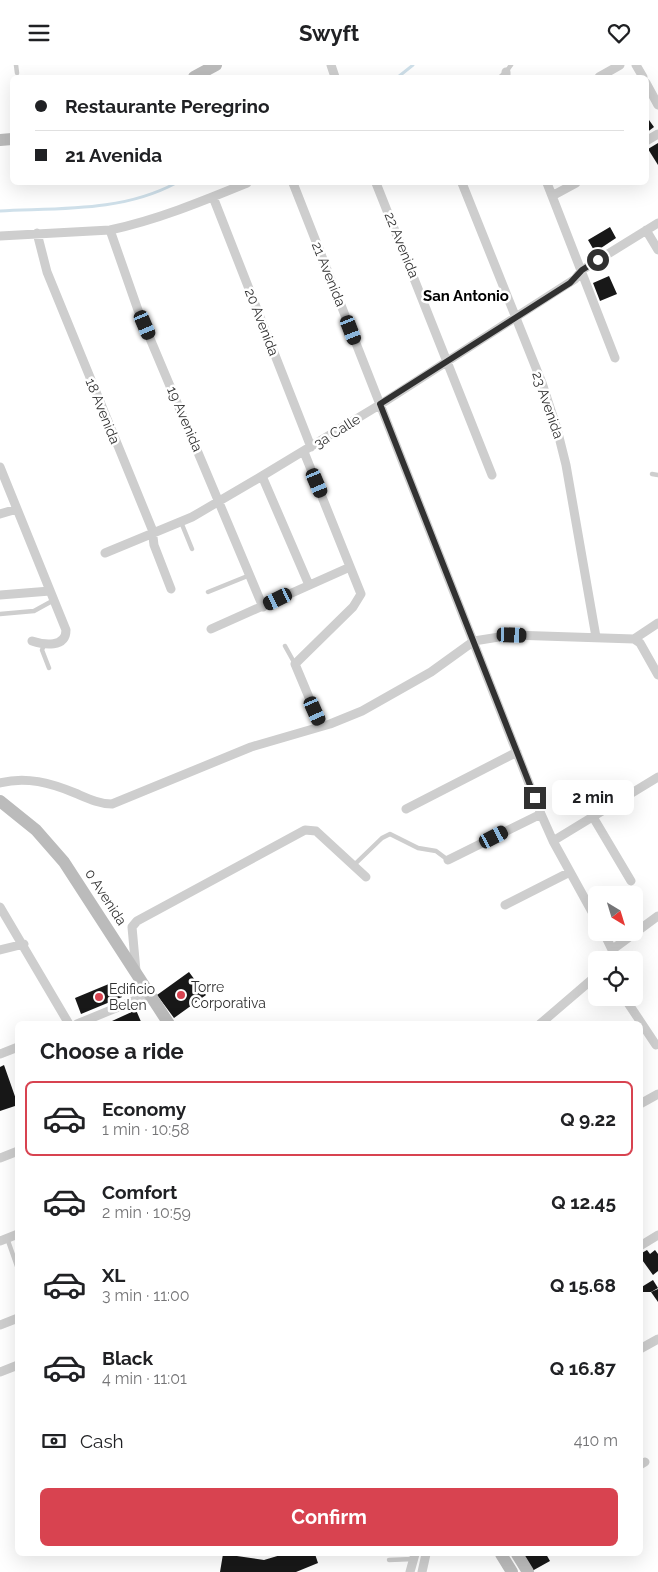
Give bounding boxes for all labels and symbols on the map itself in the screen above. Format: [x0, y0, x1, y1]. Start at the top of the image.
street label: 22 Avenida [382, 210, 422, 280]
street label: 21 Avenida [309, 239, 349, 309]
route start [587, 249, 609, 271]
street label: 20 Avenida [242, 286, 282, 358]
district label: San Antonio [423, 287, 509, 305]
car [132, 308, 157, 342]
car [338, 313, 363, 347]
street label: 23 Avenida [529, 369, 567, 441]
street label: 18 Avenida [83, 376, 123, 446]
street label: 19 Avenida [164, 384, 206, 454]
street label: 3a Calle [311, 411, 363, 451]
car [304, 466, 329, 500]
car [261, 586, 294, 612]
car [496, 627, 527, 643]
car [302, 694, 327, 728]
callout: 2 min [552, 781, 635, 815]
route end [524, 787, 546, 809]
car [477, 824, 510, 850]
street label: 0 Avenida [82, 866, 130, 928]
north arrow [588, 886, 642, 941]
place label: Torre Corporativa [191, 979, 266, 1011]
place label: Edificio Belen [109, 981, 155, 1013]
marker: Torre Corporativa [175, 989, 187, 1001]
marker: Edificio Belen [93, 991, 105, 1003]

